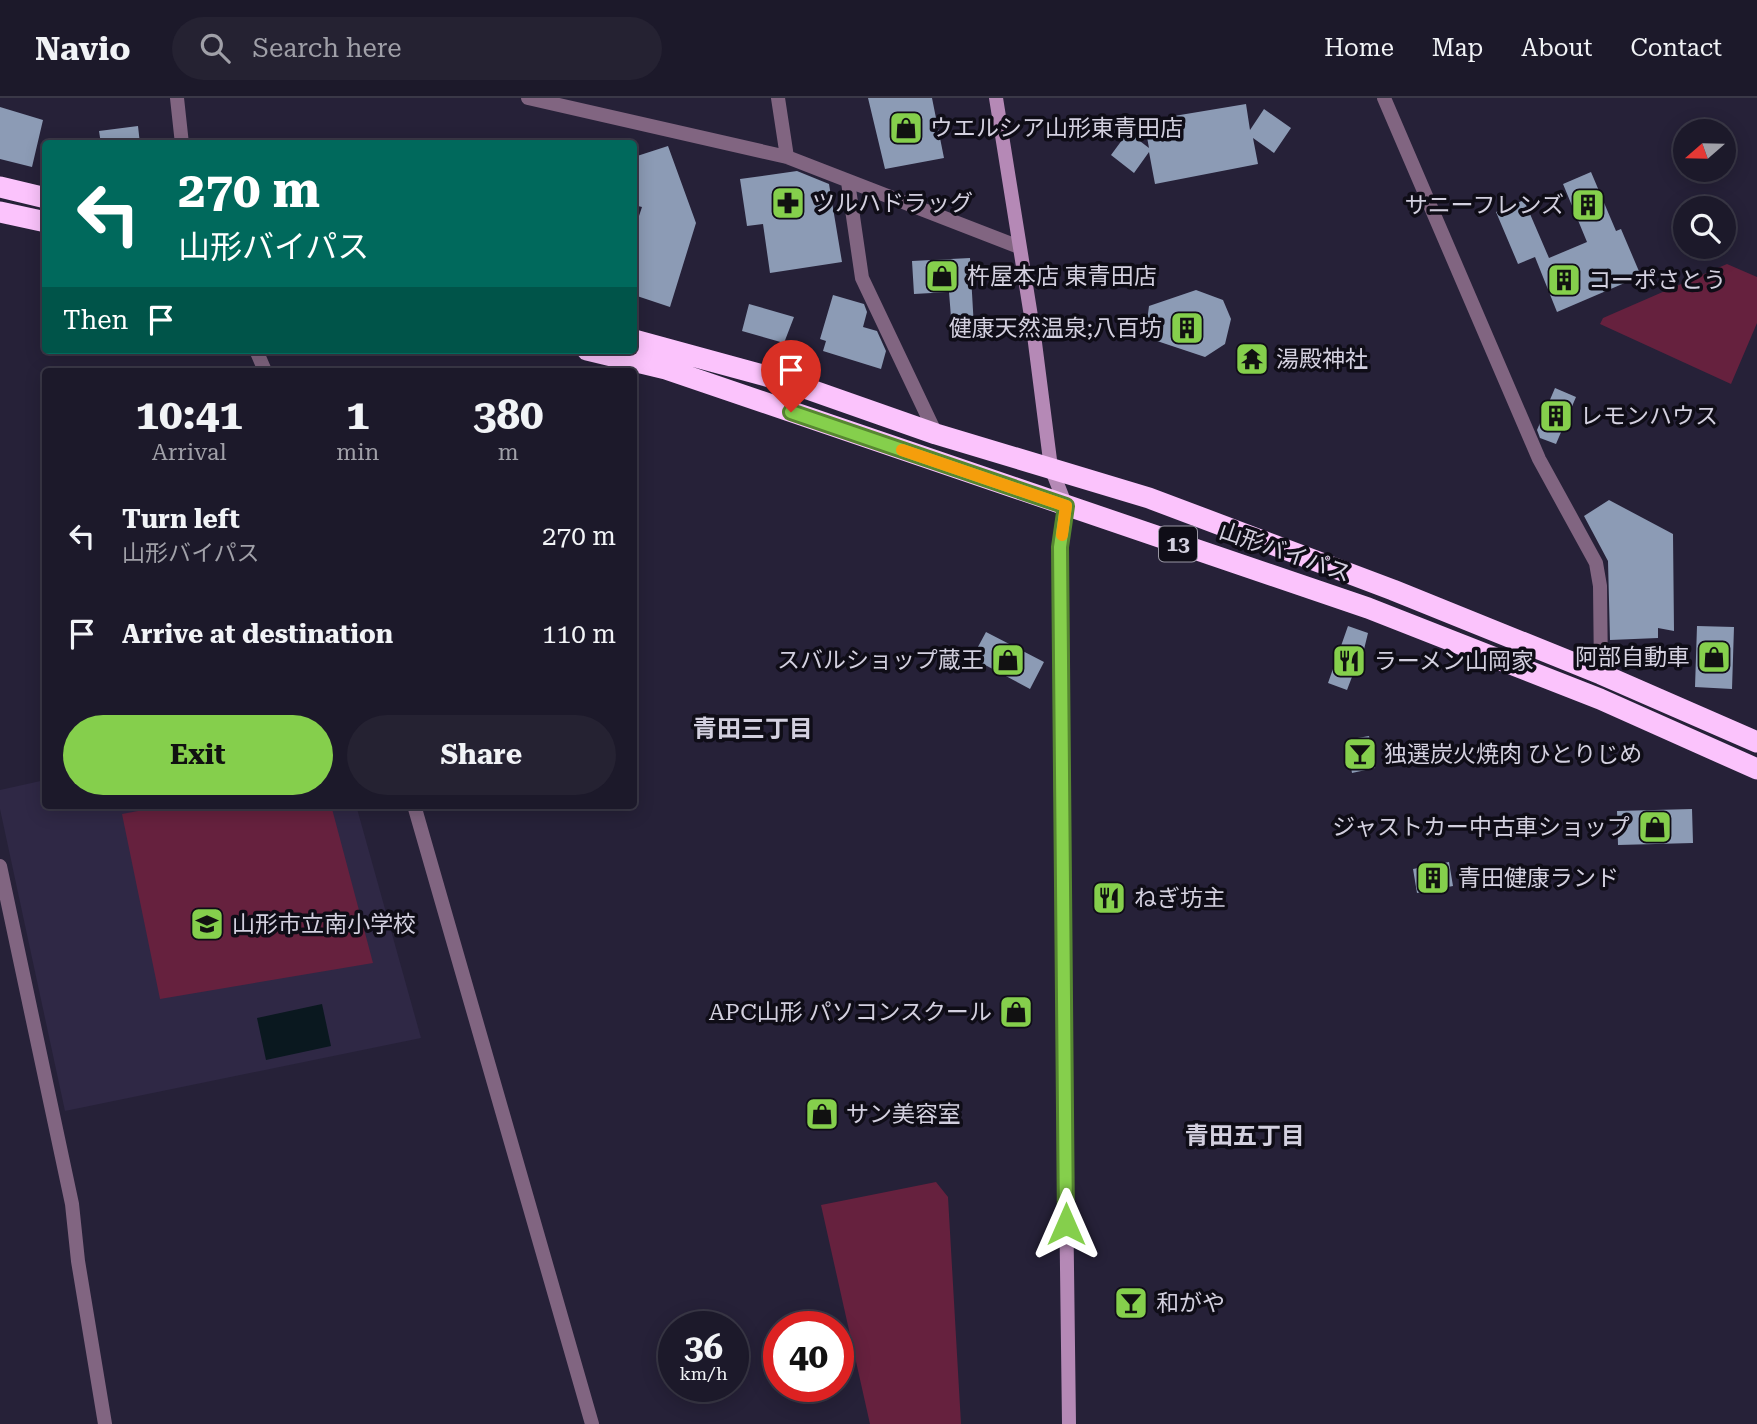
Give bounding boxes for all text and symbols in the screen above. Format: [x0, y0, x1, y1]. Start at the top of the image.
search box [172, 17, 662, 80]
text: Navio [35, 29, 130, 68]
icon: search [196, 29, 234, 67]
text: Search here [252, 33, 401, 63]
text: Home [1324, 34, 1394, 62]
text: Map [1432, 34, 1483, 62]
text: About [1521, 34, 1592, 62]
text: Contact [1630, 34, 1722, 62]
shop icon: ウエルシア山形東青田店 [887, 109, 925, 147]
place label: ウエルシア山形東青田店 [930, 115, 1183, 142]
north arrow [1673, 119, 1736, 182]
map controls [1673, 119, 1736, 259]
text: 270 m [178, 162, 320, 219]
icon: left [63, 168, 154, 259]
pharmacy icon: ツルハドラッグ [769, 184, 807, 222]
building icon: サニーフレンズ [1569, 186, 1607, 224]
place label: ツルハドラッグ [812, 190, 973, 217]
place label: サニーフレンズ [1405, 192, 1564, 219]
button: search [1673, 196, 1736, 259]
text: 山形バイパス [178, 228, 369, 266]
shop icon: 杵屋本店 東青田店 [923, 257, 961, 295]
building icon: コーポさとう [1545, 261, 1583, 299]
place label: 杵屋本店 東青田店 [967, 263, 1157, 290]
place label: コーポさとう [1588, 267, 1726, 294]
icon: arrive [142, 301, 180, 339]
text: Then [63, 305, 128, 335]
building icon: 健康天然温泉;八百坊 [1168, 309, 1206, 347]
place label: 健康天然温泉;八百坊 [949, 315, 1162, 342]
pin [761, 340, 821, 412]
temple icon: 湯殿神社 [1233, 340, 1271, 378]
place label: 湯殿神社 [1276, 346, 1368, 373]
icon: arrive [772, 351, 810, 389]
text: 10:41 [136, 390, 243, 439]
text: 1 [346, 390, 370, 439]
text: 380 [473, 390, 543, 439]
building icon: レモンハウス [1537, 397, 1575, 435]
place label: レモンハウス [1580, 403, 1718, 430]
text: Arrival [152, 439, 226, 466]
text: min [336, 439, 379, 466]
text: m [498, 439, 519, 466]
text: Turn left [122, 504, 240, 534]
icon: left [63, 517, 101, 555]
street label: 山形バイパス [1215, 517, 1354, 588]
text: 270 m [542, 521, 616, 551]
road number: 13 [1159, 526, 1197, 562]
text: 山形バイパス [122, 540, 260, 567]
icon: arrive [63, 615, 101, 653]
text: Arrive at destination [122, 619, 393, 649]
text: 110 m [542, 619, 616, 649]
shop icon: 阿部自動車 [1695, 638, 1733, 676]
shop icon: スバルショップ蔵王 [989, 641, 1027, 679]
restaurant icon: ラーメン山岡家 [1330, 642, 1368, 680]
place label: 阿部自動車 [1575, 644, 1690, 671]
place label: スバルショップ蔵王 [777, 647, 984, 674]
place label: ラーメン山岡家 [1374, 648, 1534, 675]
button: Exit [63, 715, 333, 795]
button: Share [347, 715, 616, 795]
district label: 青田三丁目 [693, 715, 813, 743]
bar icon: 独選炭火焼肉 ひとりじめ [1341, 735, 1379, 773]
place label: 独選炭火焼肉 ひとりじめ [1384, 741, 1642, 768]
shop icon: ジャストカー中古車ショップ [1636, 808, 1674, 846]
place label: ジャストカー中古車ショップ [1332, 814, 1630, 841]
building icon: 青田健康ランド [1414, 859, 1452, 897]
place label: 青田健康ランド [1458, 865, 1619, 892]
restaurant icon: ねぎ坊主 [1090, 879, 1128, 917]
place label: ねぎ坊主 [1134, 885, 1226, 912]
school or university icon: 山形市立南小学校 [188, 905, 226, 943]
place label: 山形市立南小学校 [232, 911, 416, 938]
shop icon: APC山形 パソコンスクール [997, 993, 1035, 1031]
place label: APC山形 パソコンスクール [709, 999, 992, 1026]
shop icon: サン美容室 [803, 1095, 841, 1133]
place label: サン美容室 [846, 1101, 961, 1128]
district label: 青田五丁目 [1185, 1122, 1305, 1150]
position arrow [1029, 1187, 1103, 1261]
bar icon: 和がや [1112, 1284, 1150, 1322]
place label: 和がや [1156, 1290, 1225, 1317]
speed limit sign: 40 [763, 1311, 854, 1402]
text: 36 [684, 1327, 723, 1368]
text: km/h [679, 1363, 728, 1384]

